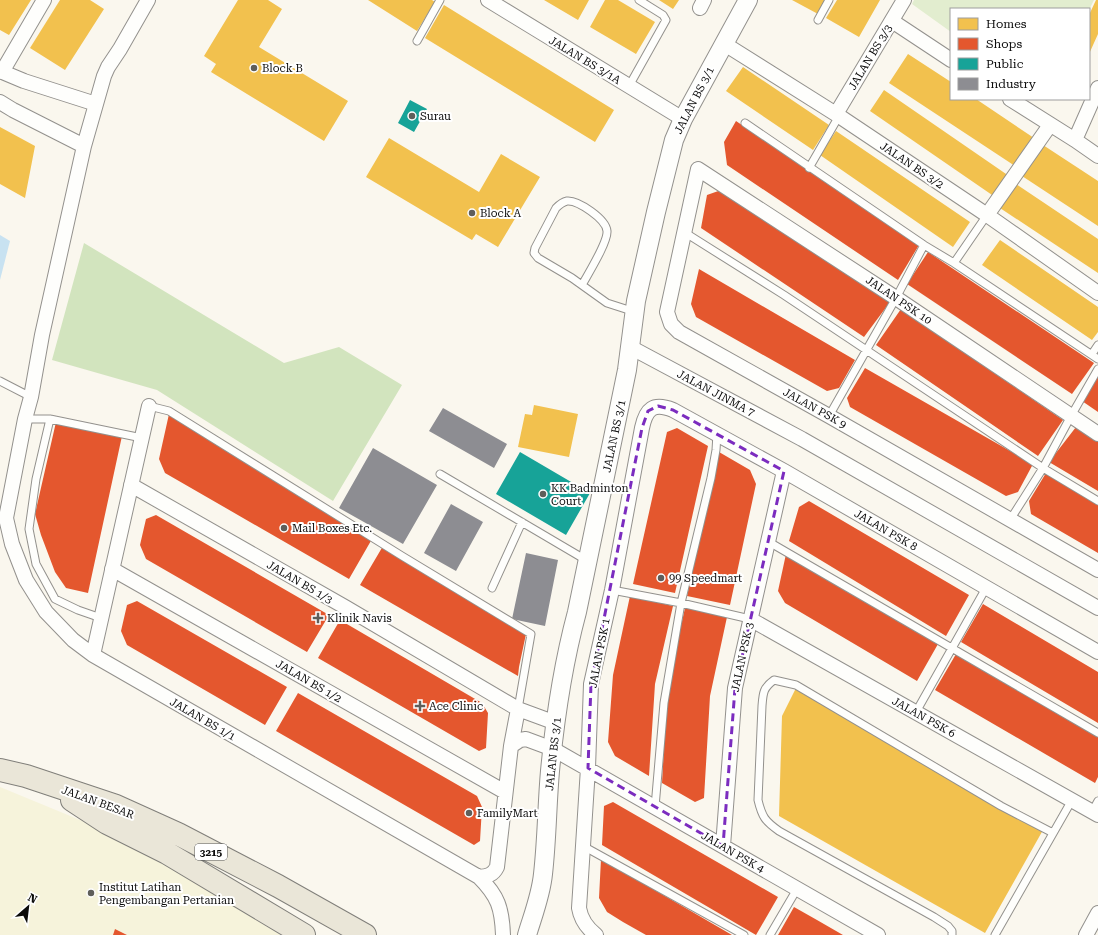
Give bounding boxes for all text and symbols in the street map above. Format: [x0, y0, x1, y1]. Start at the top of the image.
legend [950, 8, 1090, 100]
text: Homes [986, 17, 1027, 31]
street label: JALAN BS 3/3 [846, 22, 895, 92]
street label: JALAN BS 3/1A [546, 34, 623, 87]
text: Shops [986, 37, 1022, 51]
text: Public [986, 57, 1024, 71]
place label: Block B [262, 62, 303, 75]
marker: Block B [249, 63, 259, 73]
street label: JALAN BS 3/1 [672, 64, 717, 136]
text: Industry [986, 77, 1037, 91]
place label: Surau [420, 110, 451, 123]
marker: Surau [407, 111, 417, 121]
street label: JALAN BS 3/2 [878, 139, 946, 191]
place label: Block A [480, 207, 521, 220]
marker: Block A [467, 208, 477, 218]
street label: JALAN PSK 10 [863, 274, 934, 327]
street label: JALAN JINMA 7 [675, 368, 757, 419]
street label: JALAN PSK 9 [781, 386, 849, 431]
street label: JALAN BS 3/1 [600, 399, 629, 474]
place label: KK Badminton Court [551, 482, 628, 508]
marker: KK Badminton Court [538, 489, 548, 499]
street label: JALAN PSK 8 [852, 507, 920, 554]
place label: Mail Boxes Etc. [292, 522, 372, 535]
marker: Mail Boxes Etc. [279, 523, 289, 533]
street label: JALAN BS 1/3 [265, 558, 335, 607]
place label: 99 Speedmart [669, 572, 742, 585]
marker: 99 Speedmart [656, 573, 666, 583]
marker: Klinik Navis [312, 612, 324, 624]
place label: Klinik Navis [327, 612, 392, 625]
street label: JALAN PSK 1 [586, 617, 613, 689]
street label: JALAN PSK 3 [729, 621, 756, 693]
street label: JALAN BS 1/2 [274, 657, 344, 706]
street label: JALAN BS 1/1 [168, 695, 238, 744]
street label: JALAN PSK 6 [890, 695, 958, 740]
marker: Ace Clinic [414, 700, 426, 712]
place label: Ace Clinic [429, 700, 483, 713]
street label: JALAN BS 3/1 [543, 717, 564, 791]
street label: JALAN BESAR [60, 783, 136, 822]
place label: FamilyMart [477, 807, 538, 820]
marker: FamilyMart [464, 808, 474, 818]
street label: JALAN PSK 4 [699, 829, 767, 876]
road number: 3215 [195, 844, 227, 860]
place label: Institut Latihan Pengembangan Pertanian [99, 881, 234, 907]
north arrow [8, 887, 48, 927]
marker: Institut Latihan Pengembangan Pertanian [86, 888, 96, 898]
text: N [26, 891, 40, 907]

